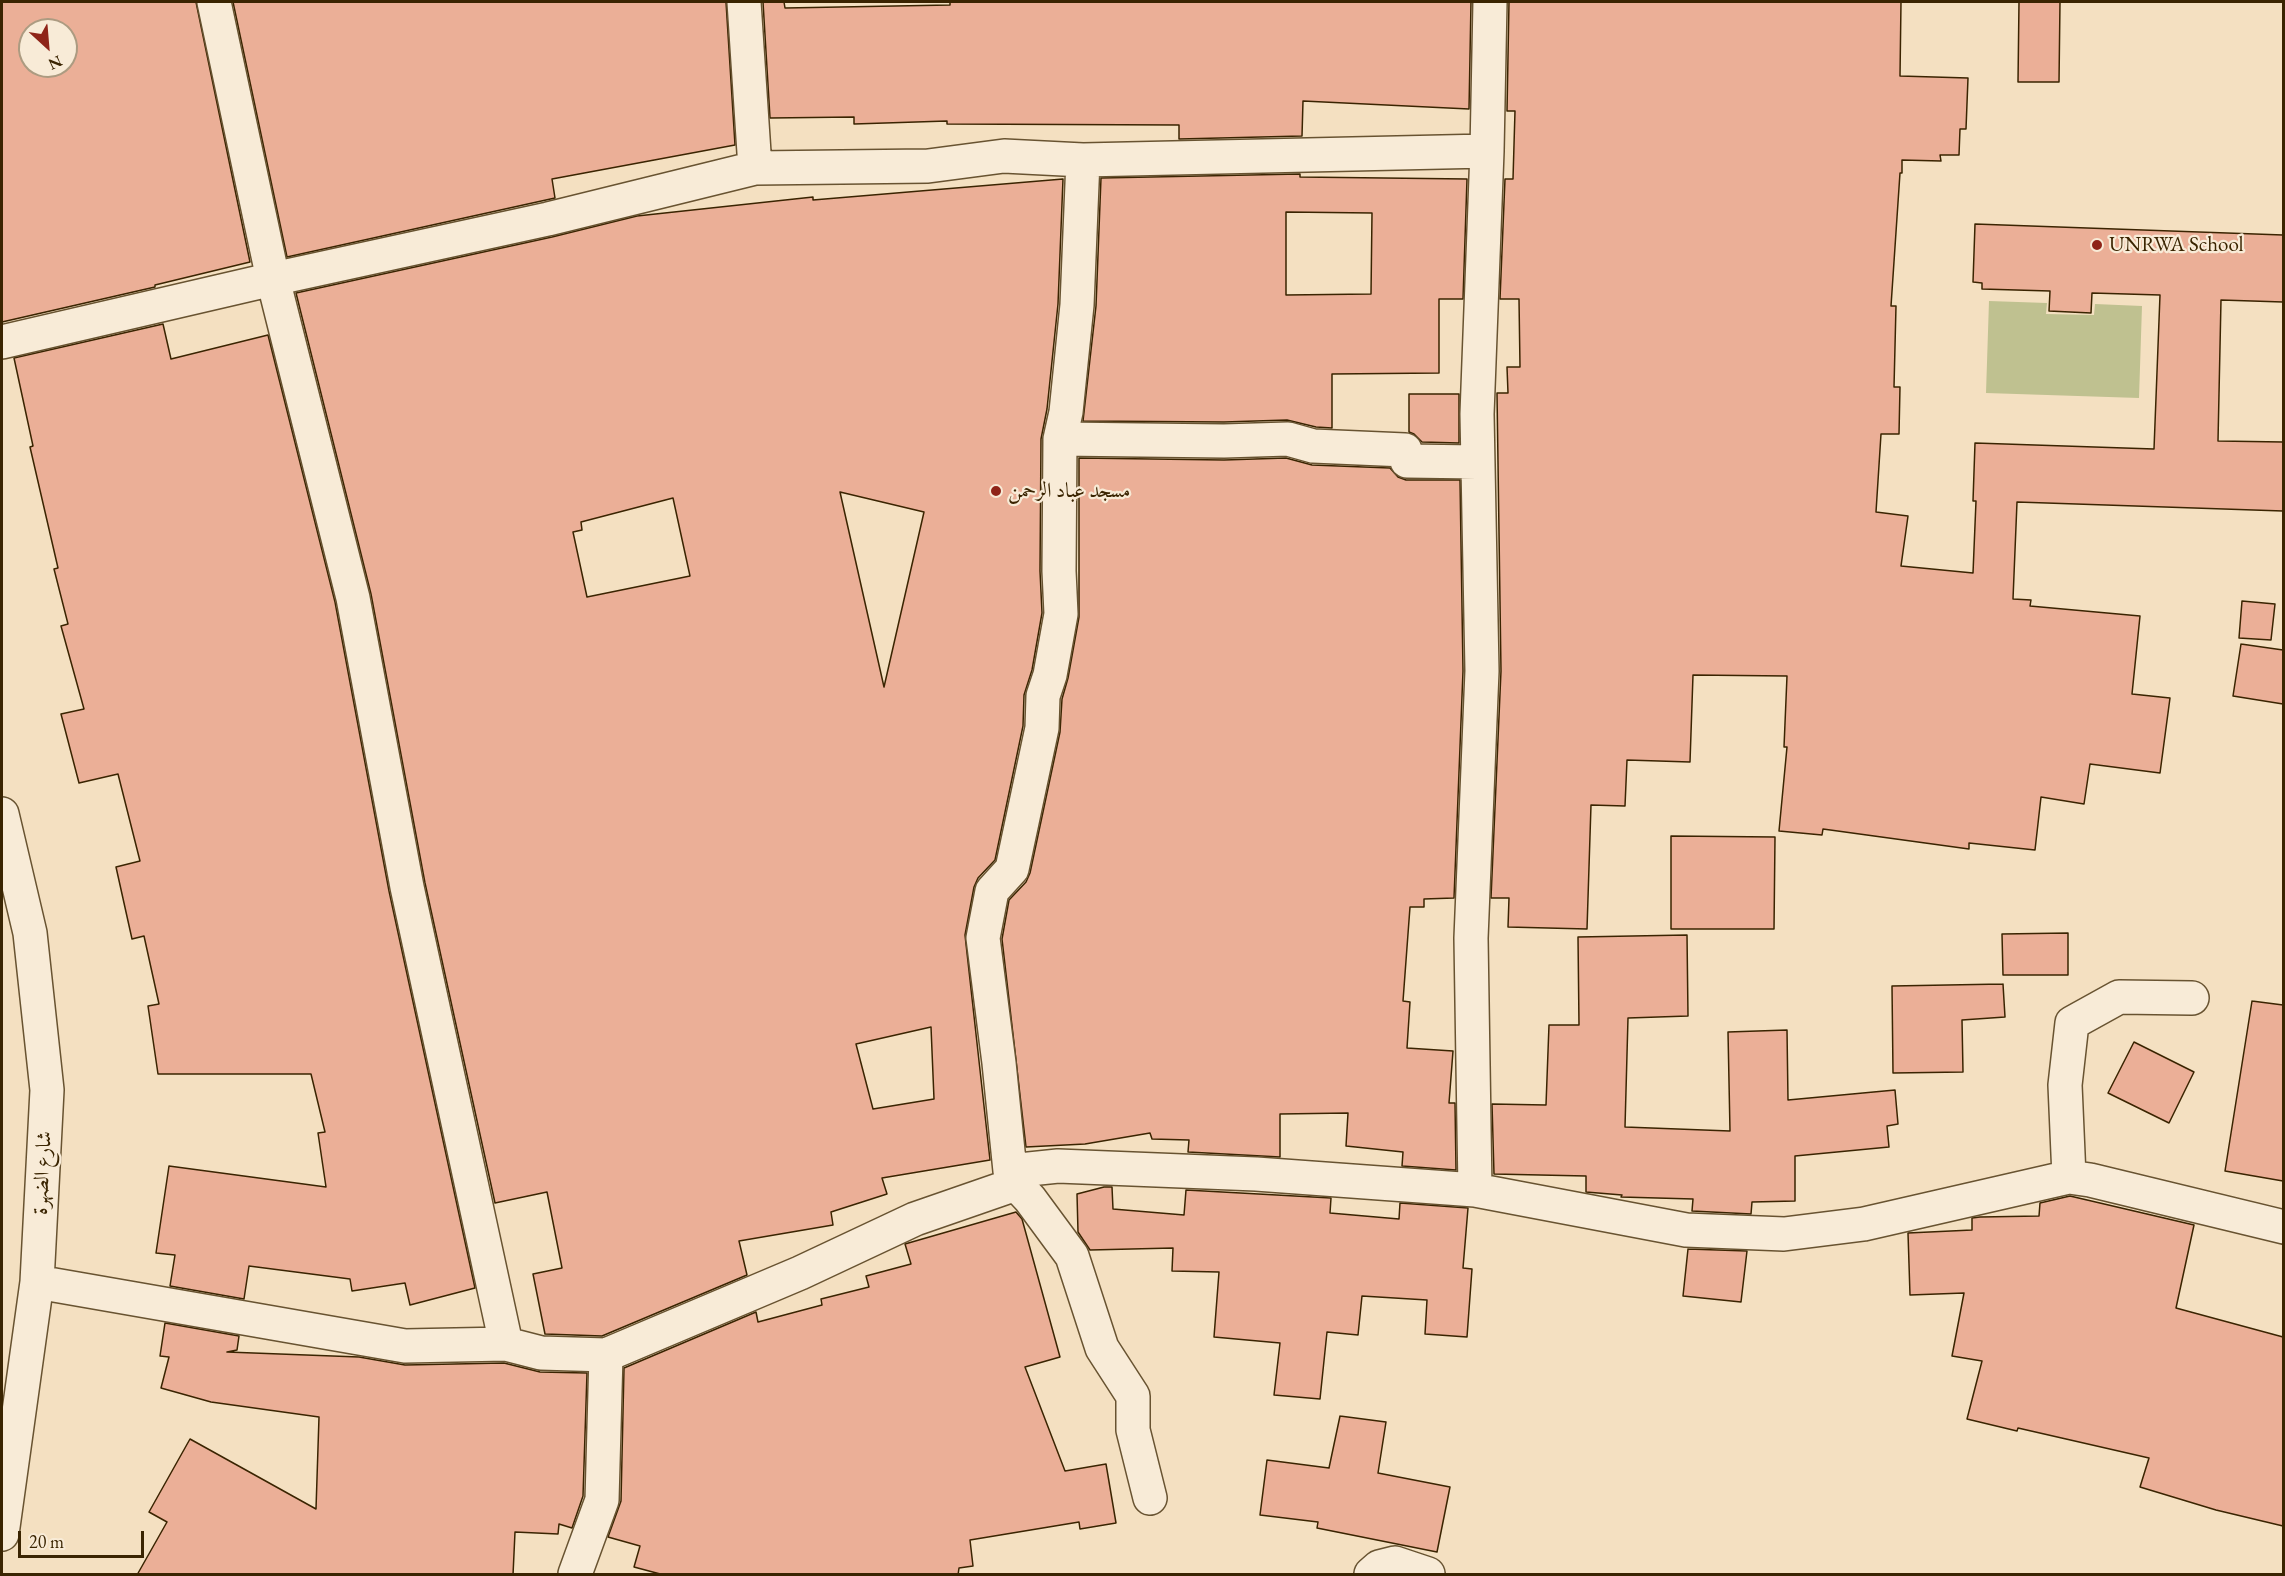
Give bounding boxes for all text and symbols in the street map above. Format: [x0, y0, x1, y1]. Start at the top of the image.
north arrow [18, 18, 78, 78]
text: N [45, 51, 66, 75]
place label: UNRWA School [2109, 232, 2244, 258]
marker: UNRWA School [2090, 238, 2104, 252]
place label: مسجد عباد الرحمن [1008, 478, 1130, 504]
marker: مسجد عباد الرحمن [989, 484, 1003, 498]
street label: شارع الضهرة [28, 1130, 58, 1216]
scale bar [21, 1519, 147, 1557]
text: 20 m [29, 1530, 64, 1553]

